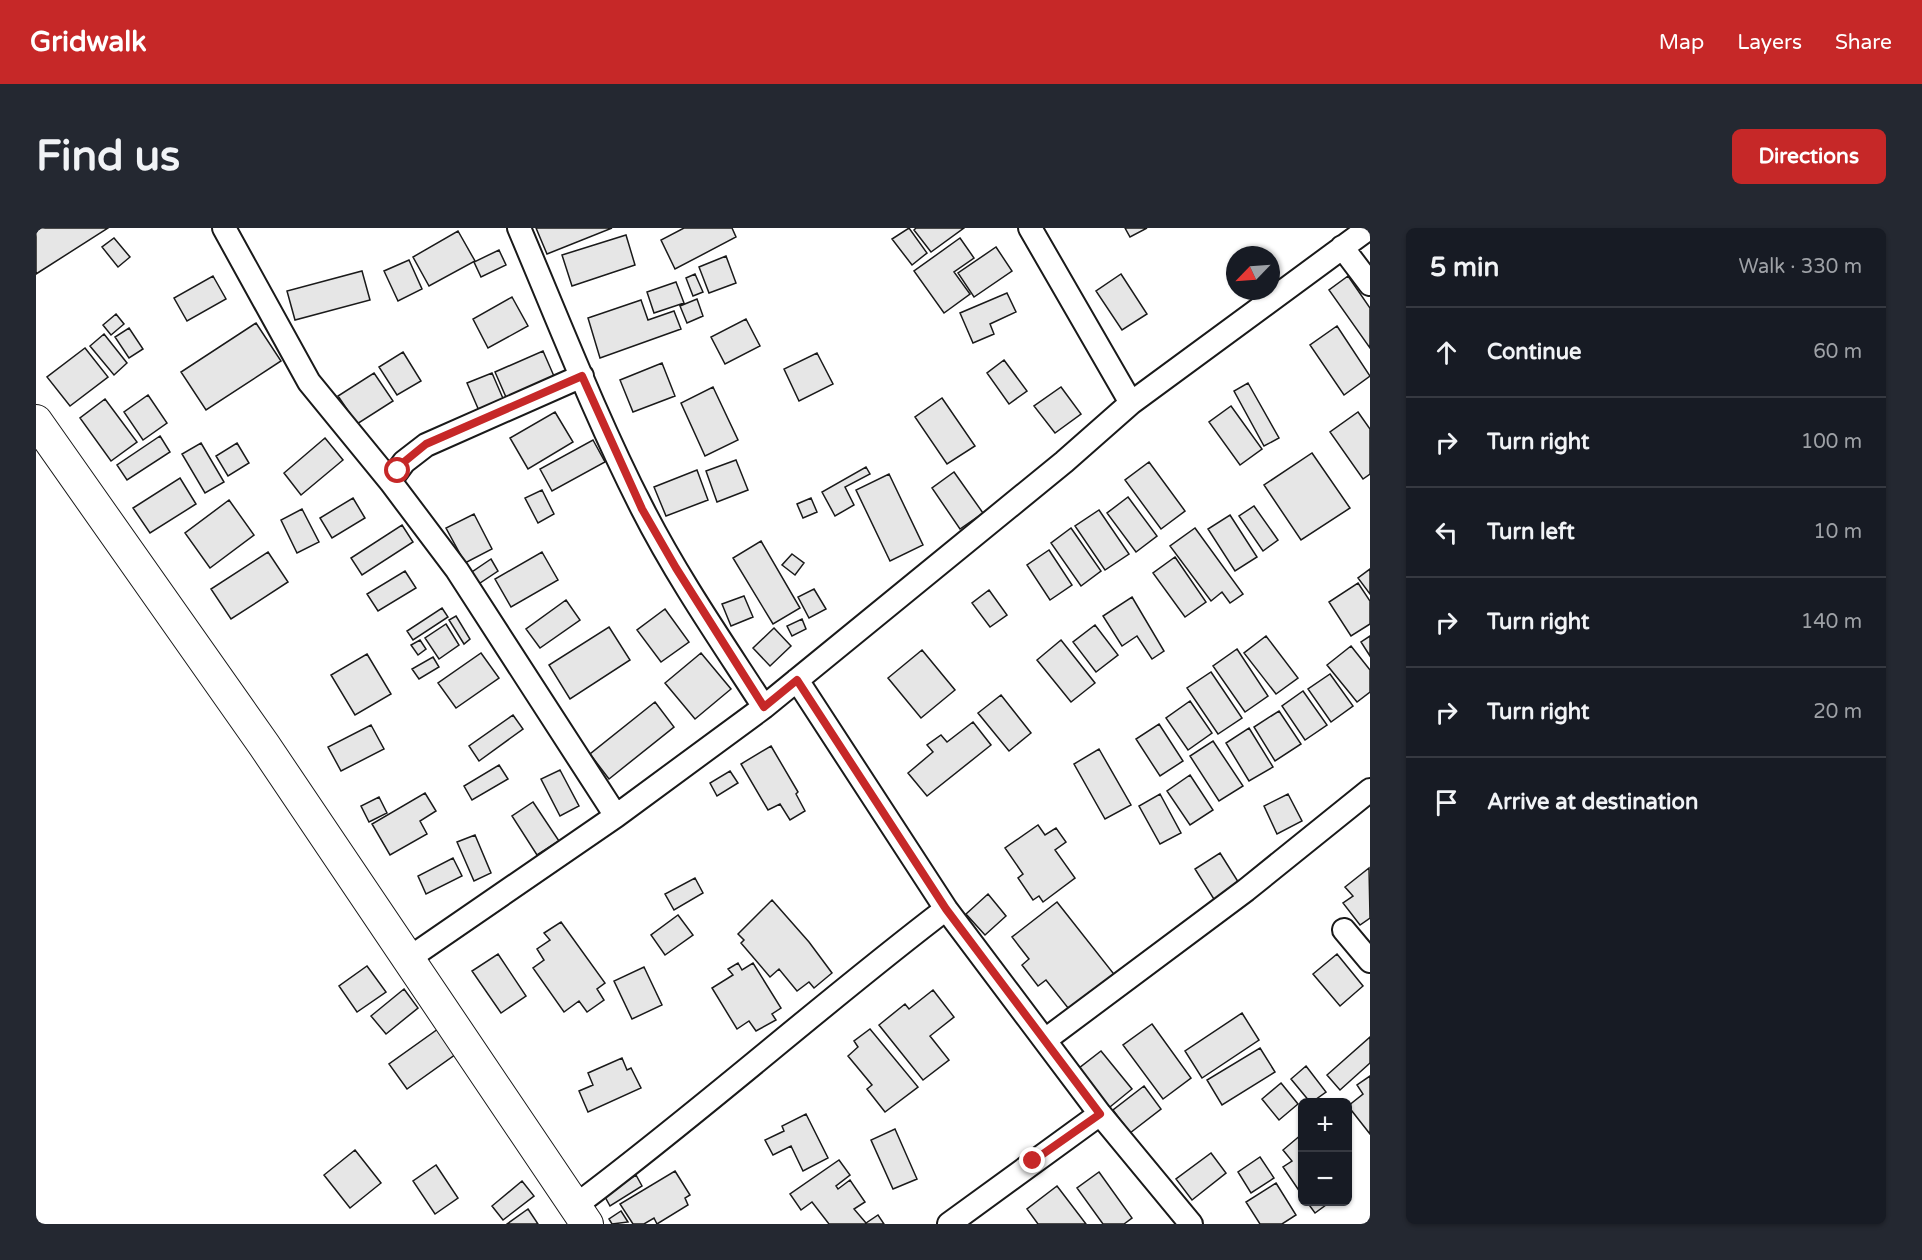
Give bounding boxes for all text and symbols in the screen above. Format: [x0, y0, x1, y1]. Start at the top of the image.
text: Gridwalk [30, 25, 147, 59]
text: Map [1659, 30, 1704, 55]
text: Layers [1737, 30, 1802, 55]
text: Share [1835, 30, 1892, 55]
button: Directions [1732, 129, 1886, 184]
text: Find us [36, 131, 180, 182]
north arrow [1226, 246, 1280, 300]
text: 5 min [1430, 252, 1499, 283]
text: Walk · 330 m [1739, 255, 1862, 279]
icon: ahead [1430, 336, 1463, 369]
text: Continue [1487, 339, 1582, 365]
text: 60 m [1813, 340, 1862, 364]
icon: right [1430, 426, 1463, 459]
text: Turn right [1487, 429, 1589, 455]
text: 100 m [1801, 430, 1862, 454]
route start [384, 457, 410, 483]
icon: left [1430, 516, 1463, 549]
text: Turn left [1487, 519, 1575, 545]
text: 10 m [1813, 520, 1862, 544]
icon: right [1430, 606, 1463, 639]
text: Turn right [1487, 609, 1589, 635]
text: 140 m [1801, 610, 1862, 634]
icon: right [1430, 696, 1463, 729]
text: Turn right [1487, 699, 1589, 725]
text: 20 m [1813, 700, 1862, 724]
icon: arrive [1430, 786, 1463, 819]
text: Arrive at destination [1487, 789, 1698, 815]
map controls [1298, 1098, 1352, 1206]
button: + [1298, 1098, 1352, 1152]
route end [1019, 1147, 1045, 1173]
button: − [1298, 1152, 1352, 1206]

